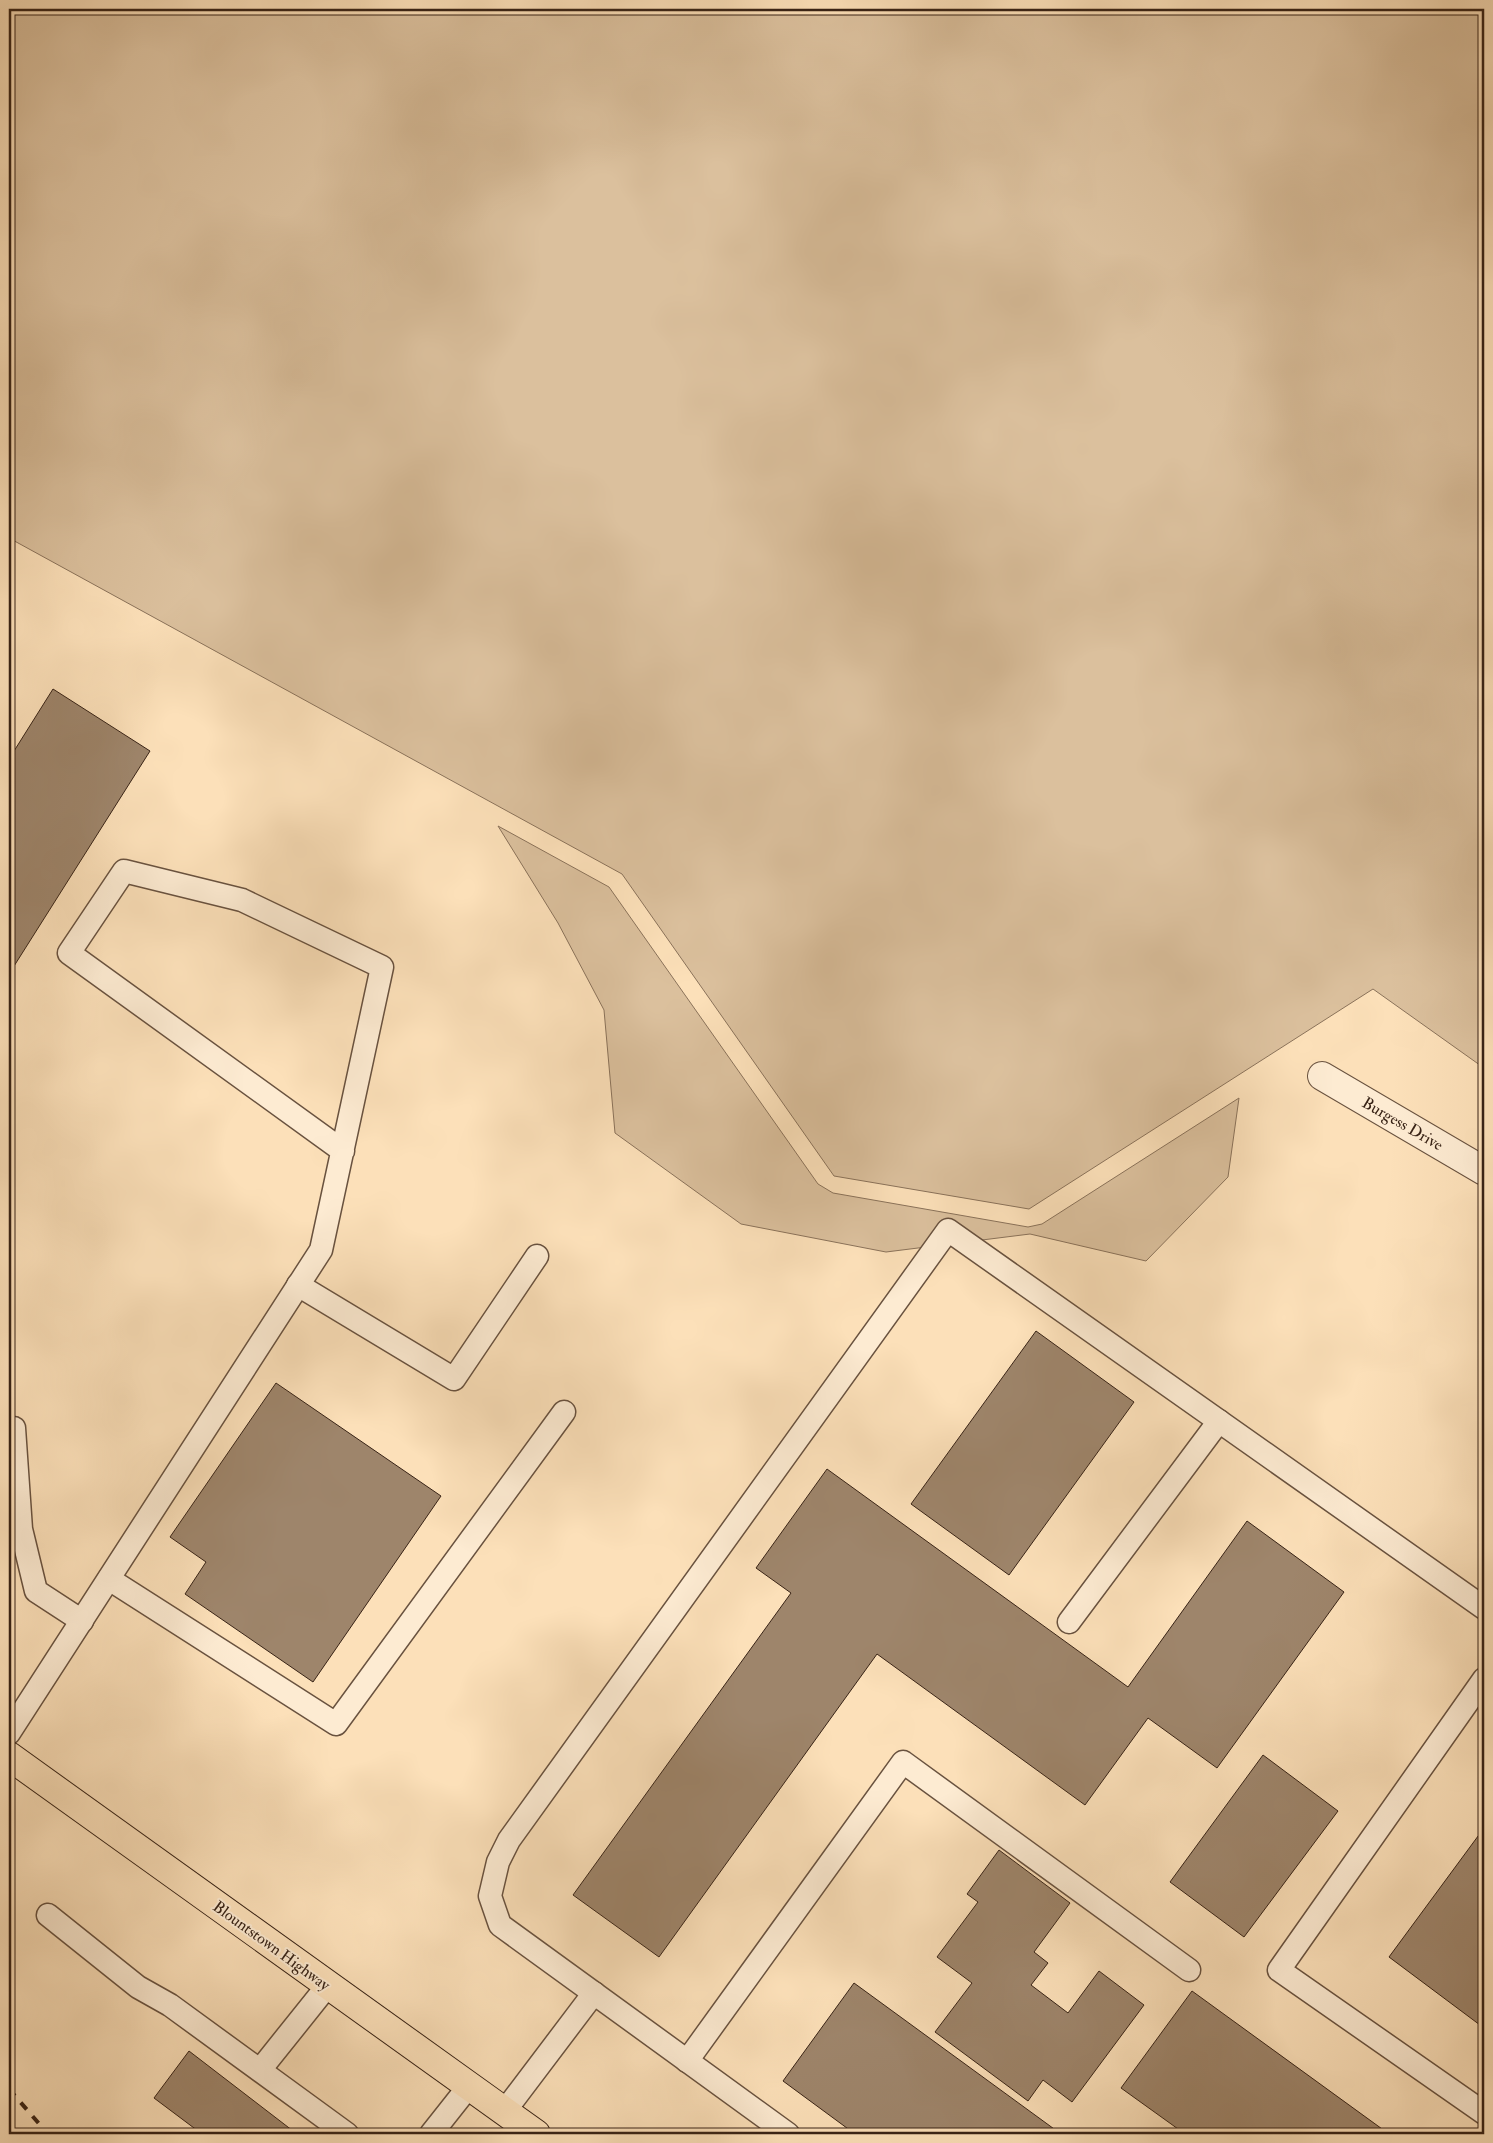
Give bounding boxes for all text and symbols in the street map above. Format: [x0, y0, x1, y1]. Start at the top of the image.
street label: Burgess Drive [1358, 1093, 1447, 1155]
street label: Blountstown Highway [209, 1897, 335, 1996]

